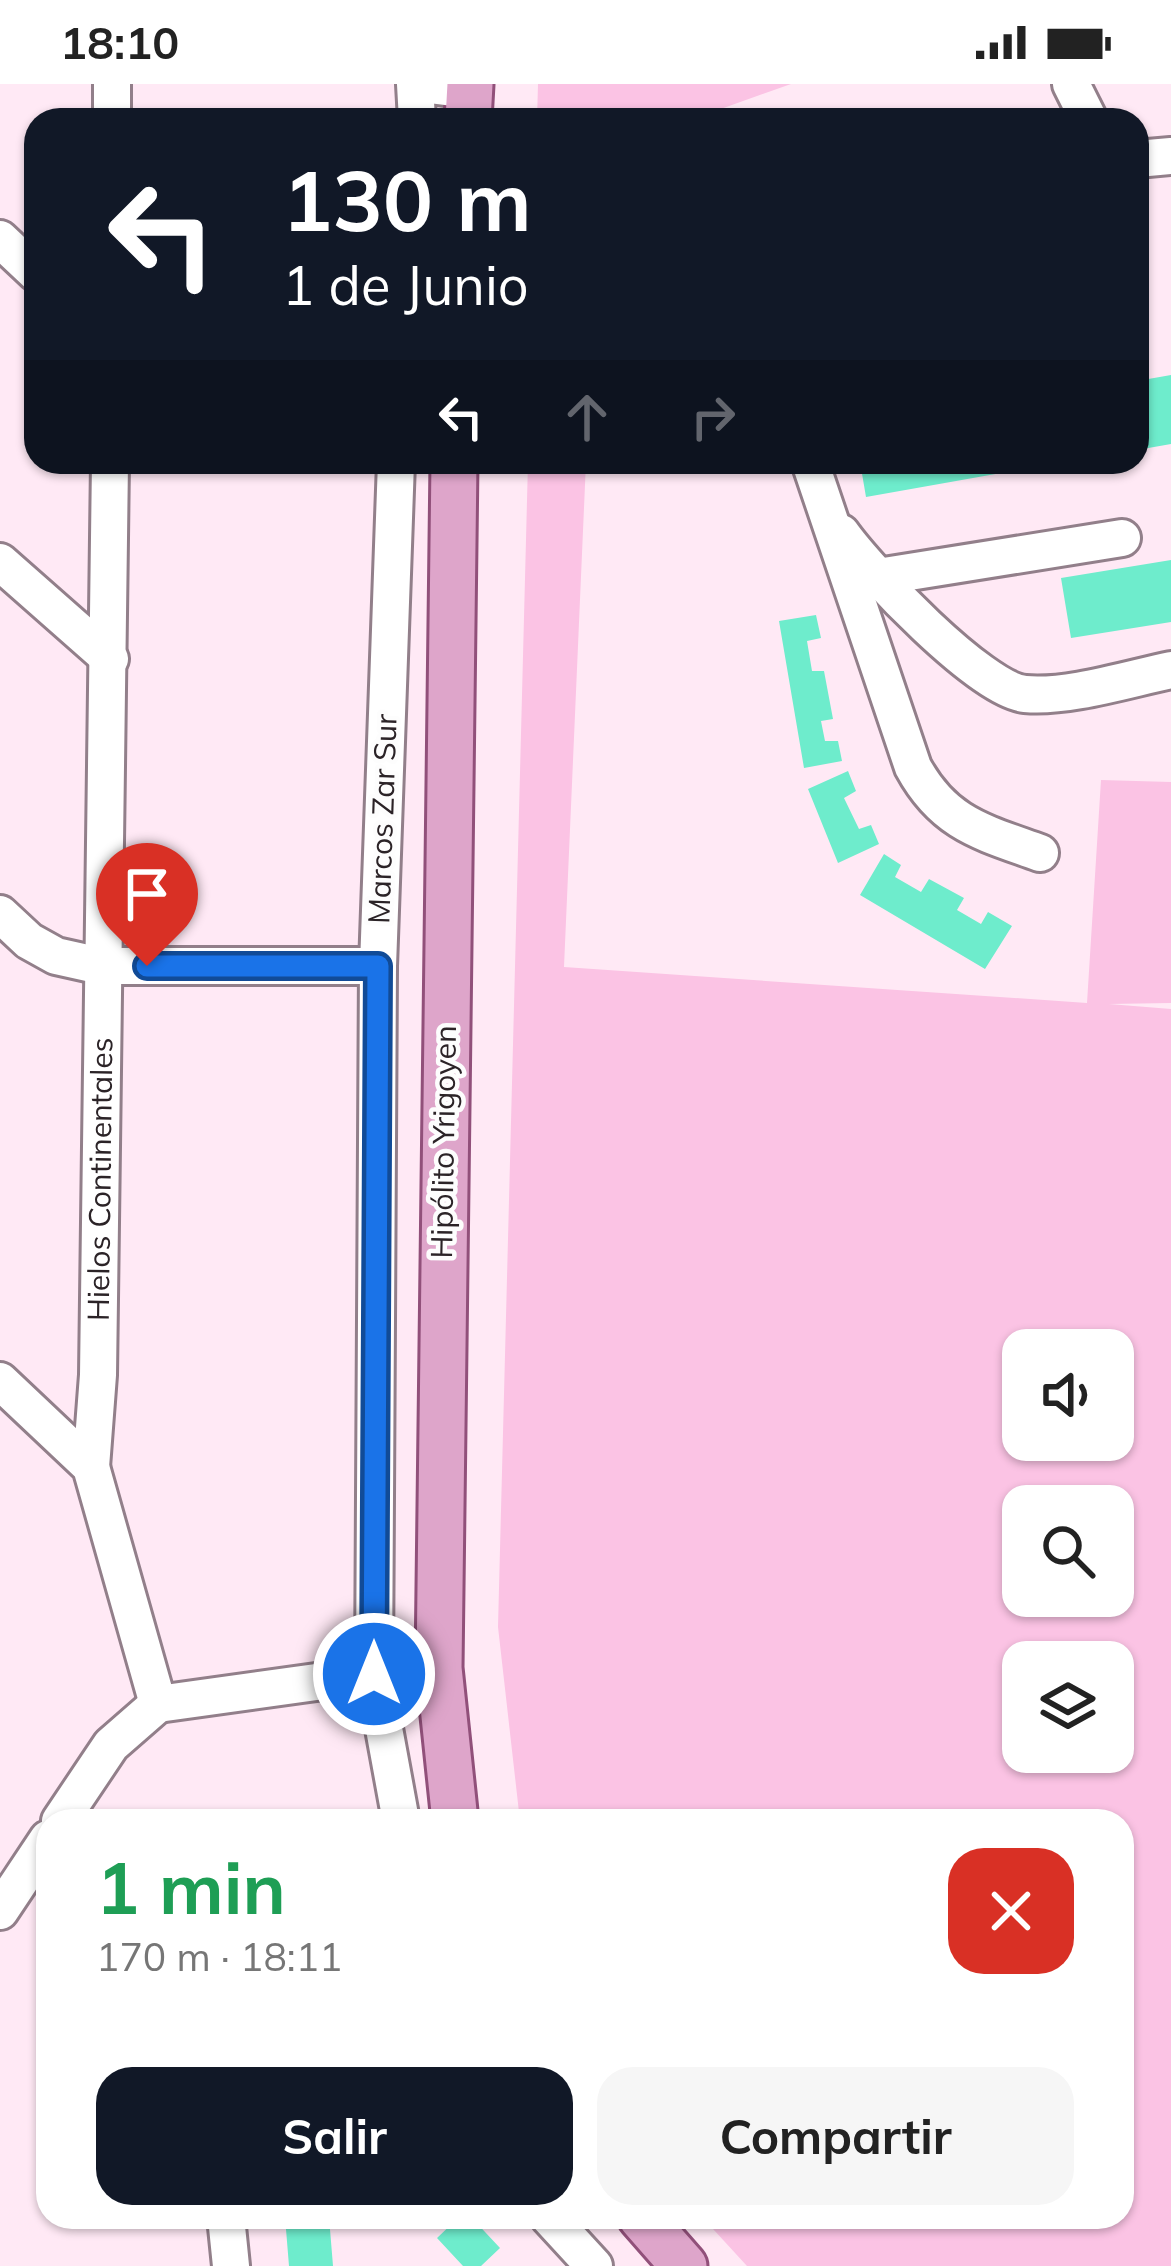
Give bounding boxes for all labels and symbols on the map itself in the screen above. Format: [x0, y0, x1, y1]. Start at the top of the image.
street label: Marcos Zar Sur [359, 713, 405, 925]
pin [96, 843, 198, 966]
street label: Hipólito Yrigoyen [422, 1025, 464, 1259]
street label: Hielos Continentales [79, 1037, 120, 1321]
position arrow [311, 1611, 437, 1737]

